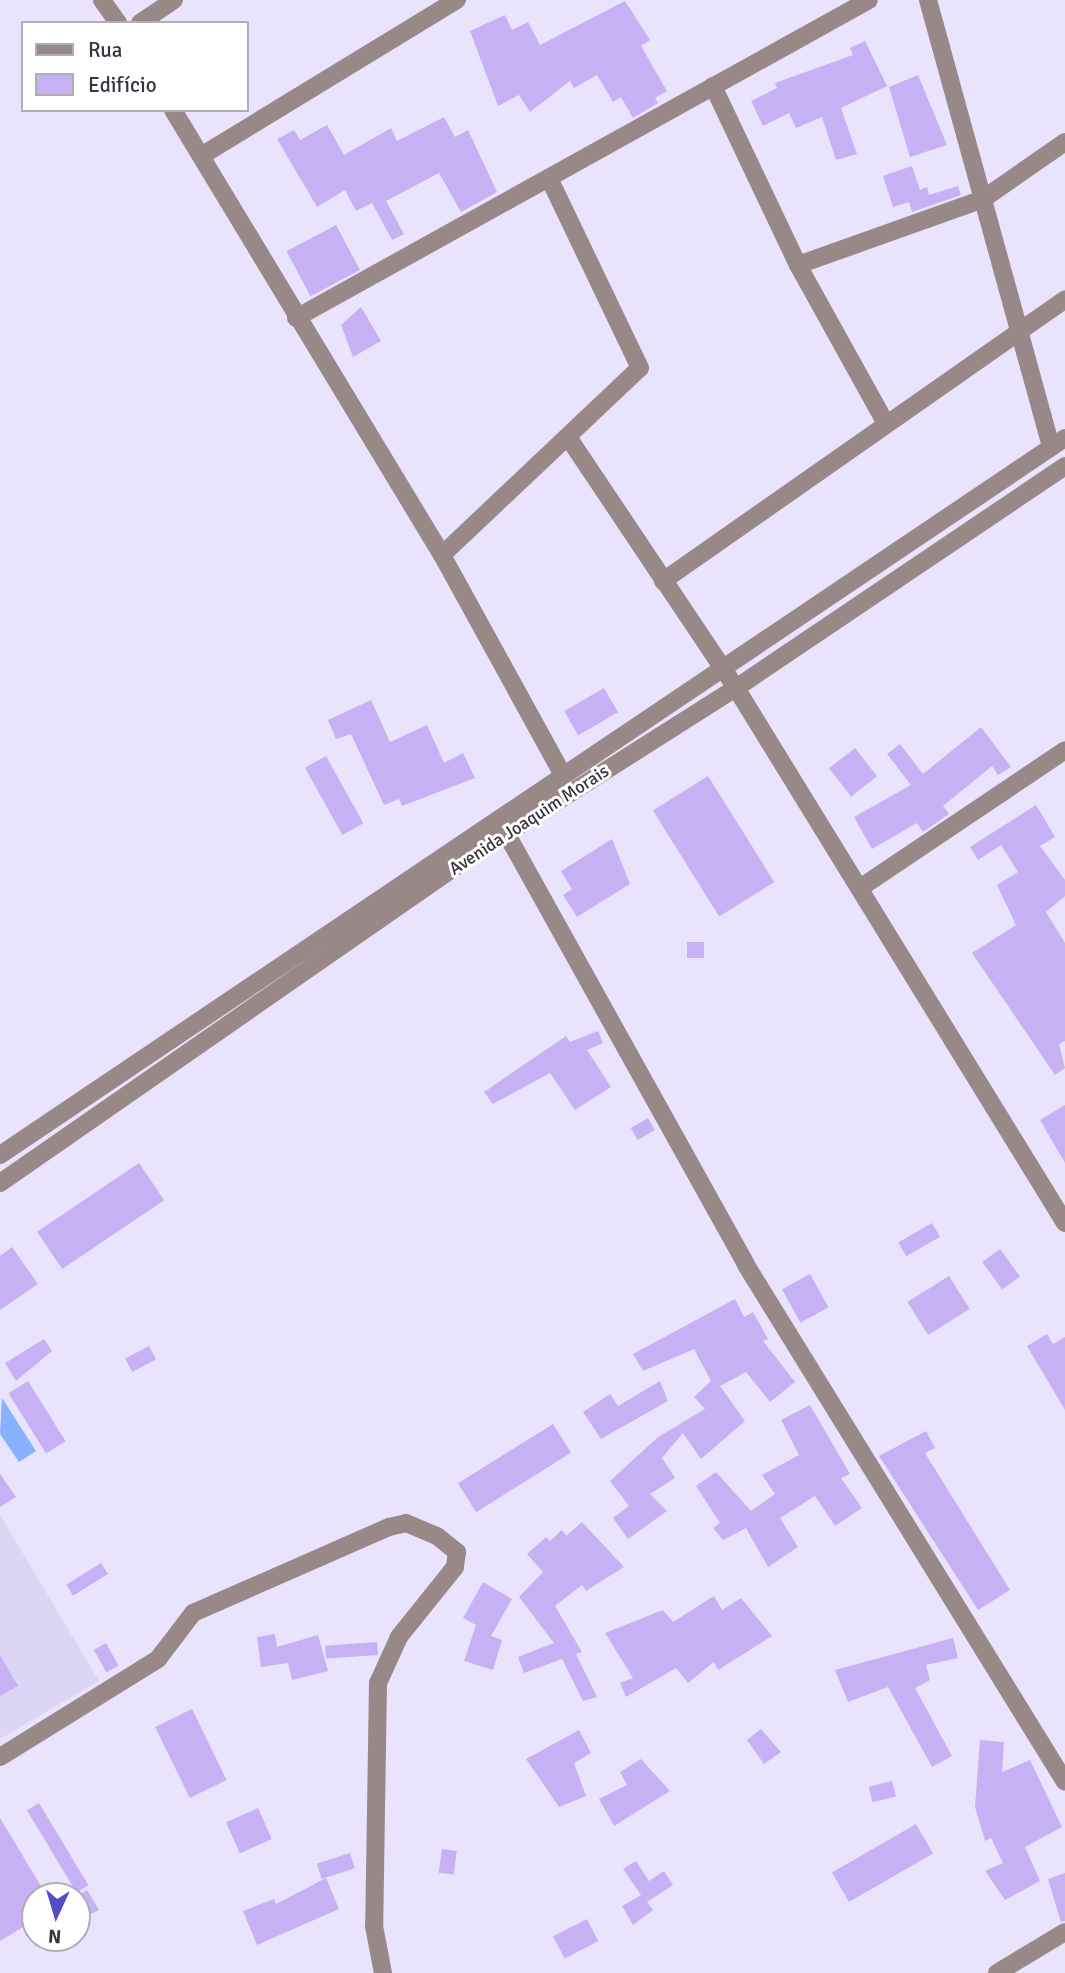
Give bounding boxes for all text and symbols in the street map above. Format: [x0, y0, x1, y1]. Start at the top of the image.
legend [21, 21, 248, 112]
text: Rua [88, 37, 122, 63]
text: Edifício [88, 72, 157, 98]
street label: Avenida Joaquim Morais [445, 760, 613, 880]
north arrow [21, 1882, 91, 1952]
text: N [47, 1924, 62, 1948]

